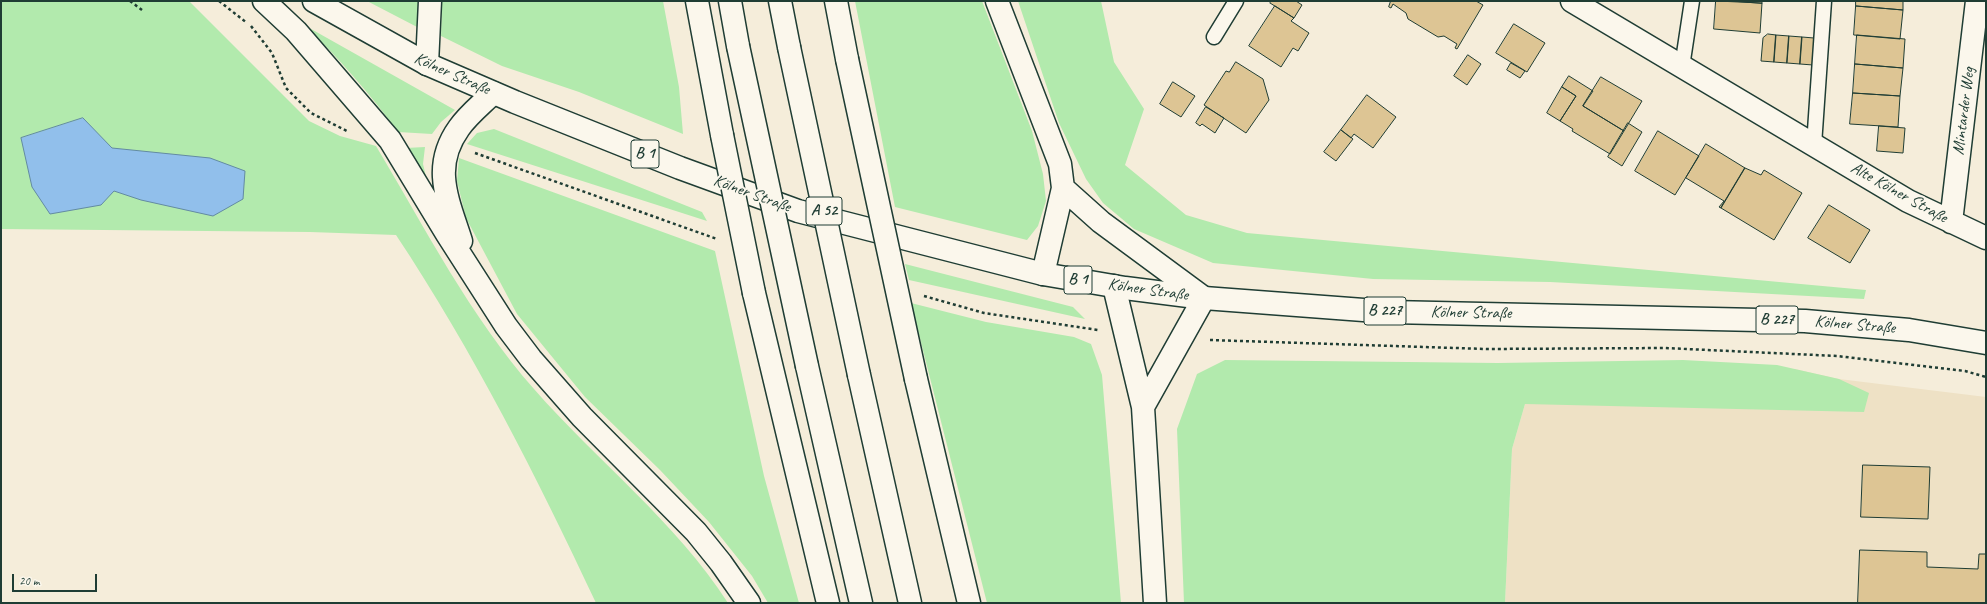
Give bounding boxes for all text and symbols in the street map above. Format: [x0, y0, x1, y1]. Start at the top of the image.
street label: Kölner Straße [411, 48, 493, 100]
street label: Mintarder Weg [1949, 66, 1979, 156]
road number: B 1 [631, 140, 659, 168]
street label: Alte Kölner Straße [1847, 158, 1951, 228]
street label: Kölner Straße [711, 171, 793, 217]
road number: A 52 [806, 197, 842, 225]
road number: B 1 [1064, 266, 1092, 294]
street label: Kölner Straße [1107, 274, 1189, 306]
road number: B 227 [1364, 297, 1406, 325]
street label: Kölner Straße [1430, 302, 1512, 324]
road number: B 227 [1756, 306, 1798, 334]
street label: Kölner Straße [1814, 311, 1896, 339]
scale bar [14, 566, 99, 592]
text: 20 m [19, 573, 39, 589]

